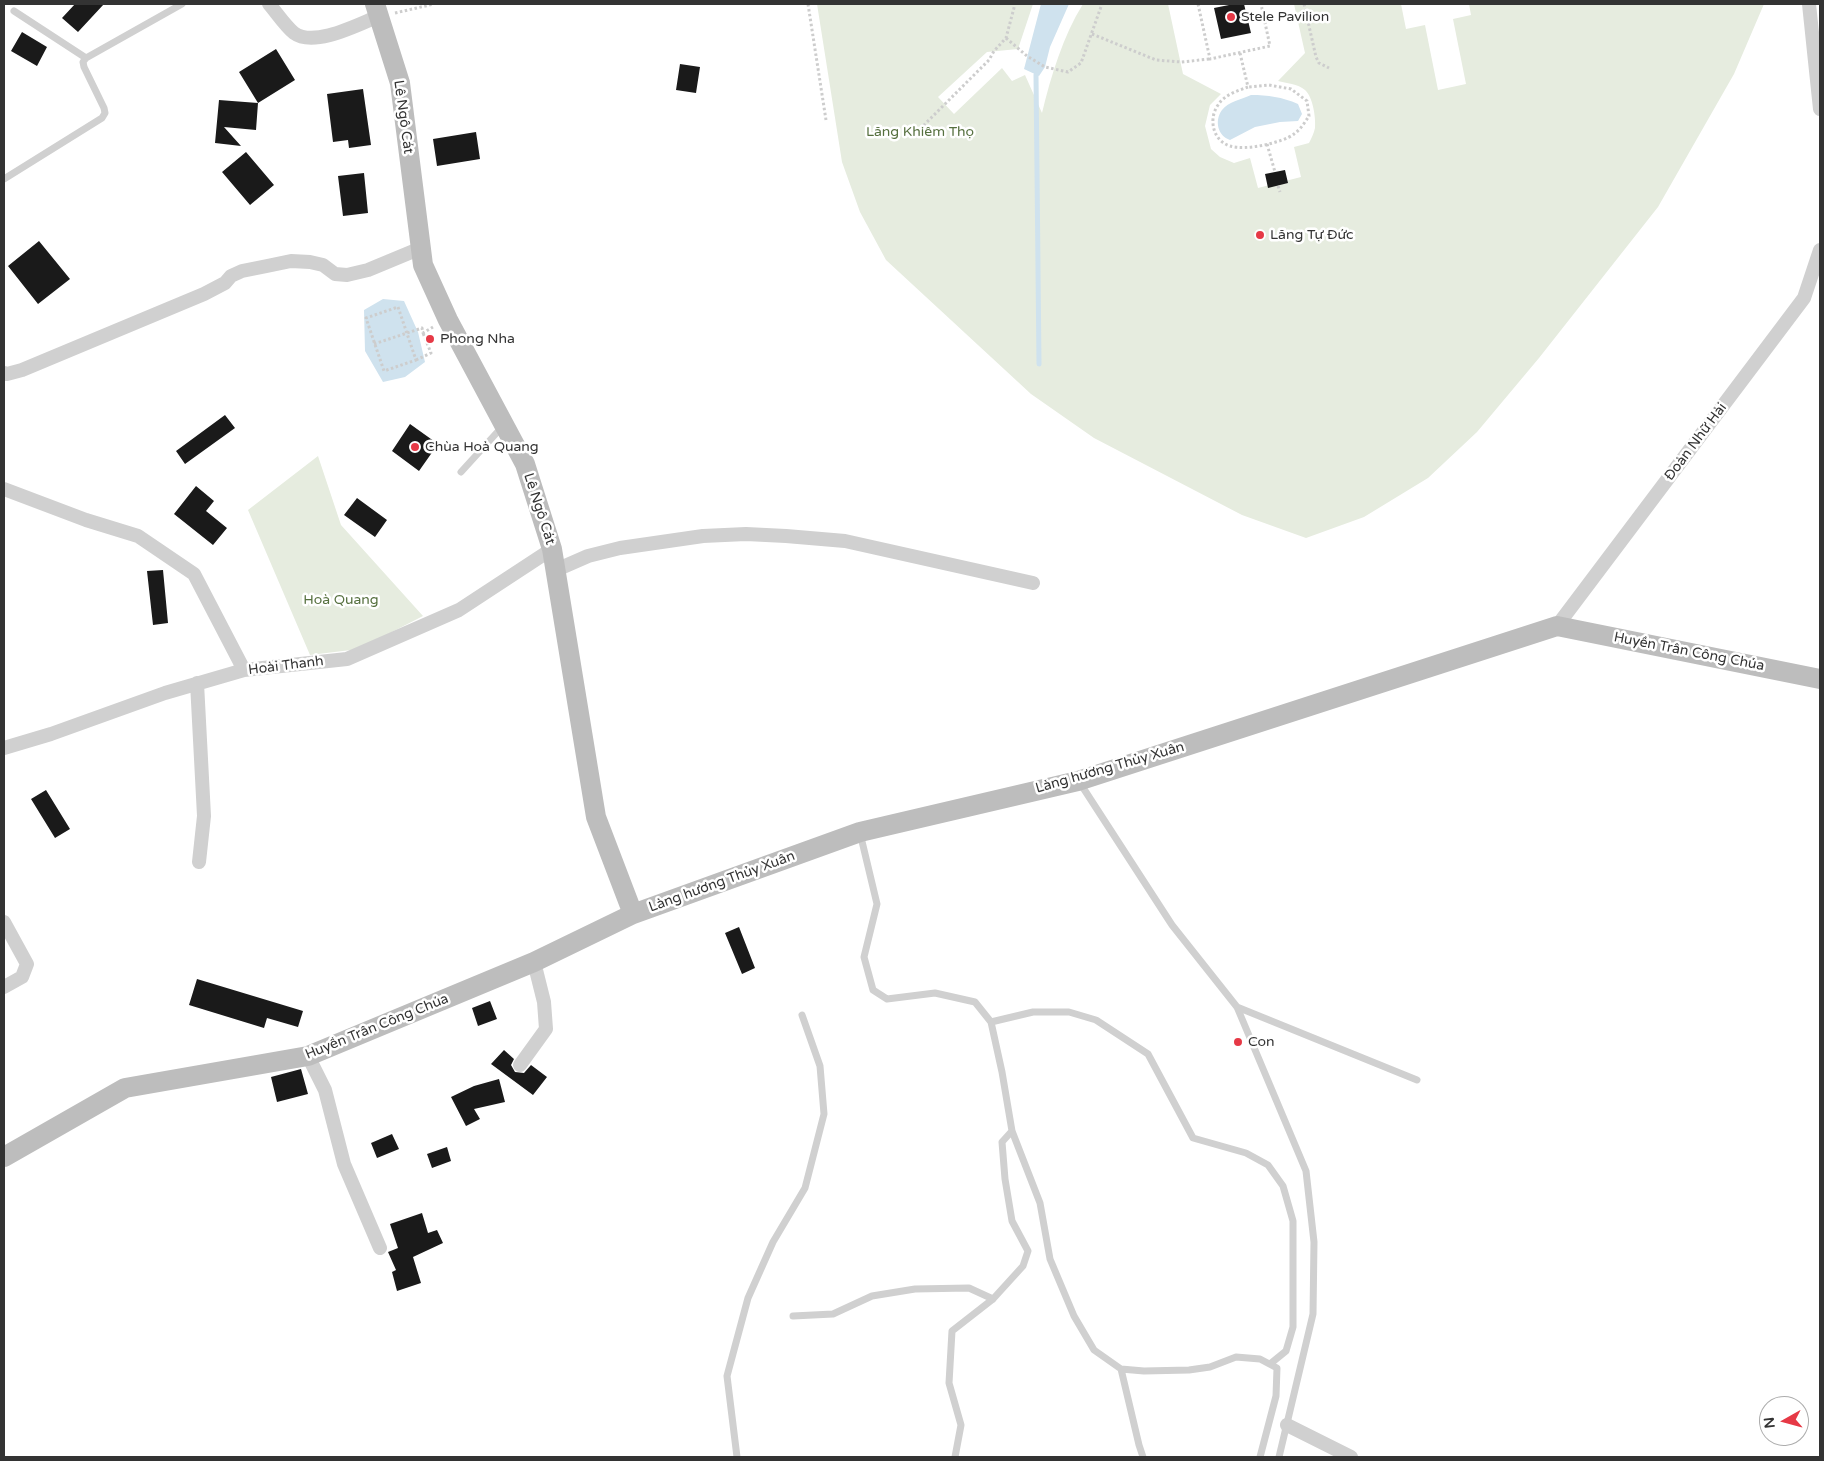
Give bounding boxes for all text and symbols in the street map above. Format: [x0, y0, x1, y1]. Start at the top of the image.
place label: Stele Pavilion [1241, 9, 1329, 25]
marker: Stele Pavilion [1225, 11, 1237, 23]
street label: Lê Ngô Cát [390, 79, 416, 155]
park label: Lăng Khiêm Thọ [866, 124, 974, 140]
place label: Lăng Tự Đức [1270, 227, 1354, 243]
marker: Lăng Tự Đức [1254, 229, 1266, 241]
place label: Phong Nha [440, 331, 515, 347]
marker: Phong Nha [424, 333, 436, 345]
street label: Đoàn Nhữ Hài [1661, 400, 1731, 484]
place label: Chùa Hoà Quang [425, 439, 539, 455]
marker: Chùa Hoà Quang [409, 441, 421, 453]
street label: Lê Ngô Cát [520, 471, 558, 547]
park label: Hoà Quang [303, 592, 379, 608]
street label: Huyền Trân Công Chúa [1612, 629, 1766, 675]
street label: Hoài Thanh [247, 653, 325, 679]
street label: Làng hương Thủy Xuân [1034, 739, 1186, 797]
street label: Làng hương Thủy Xuân [647, 848, 797, 916]
street label: Huyền Trân Công Chúa [303, 991, 451, 1063]
place label: Con [1248, 1034, 1275, 1050]
marker: Con [1232, 1036, 1244, 1048]
north arrow [1759, 1396, 1809, 1446]
text: N [1760, 1416, 1779, 1429]

